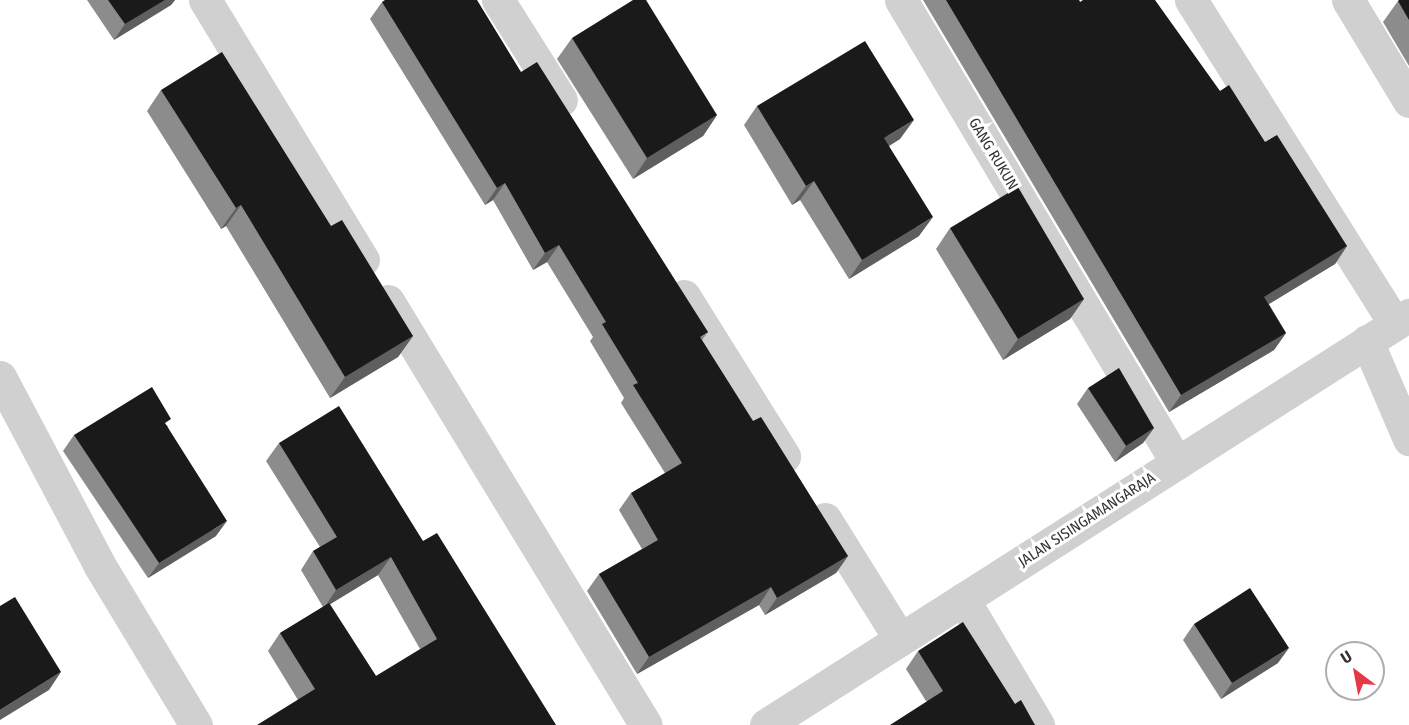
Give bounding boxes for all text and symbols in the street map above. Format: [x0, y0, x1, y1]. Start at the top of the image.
street label: GANG RUKUN [965, 115, 1021, 193]
street label: JALAN SISINGAMANGARAJA [1015, 469, 1159, 571]
north arrow [1325, 641, 1385, 701]
text: U [1337, 646, 1355, 668]

